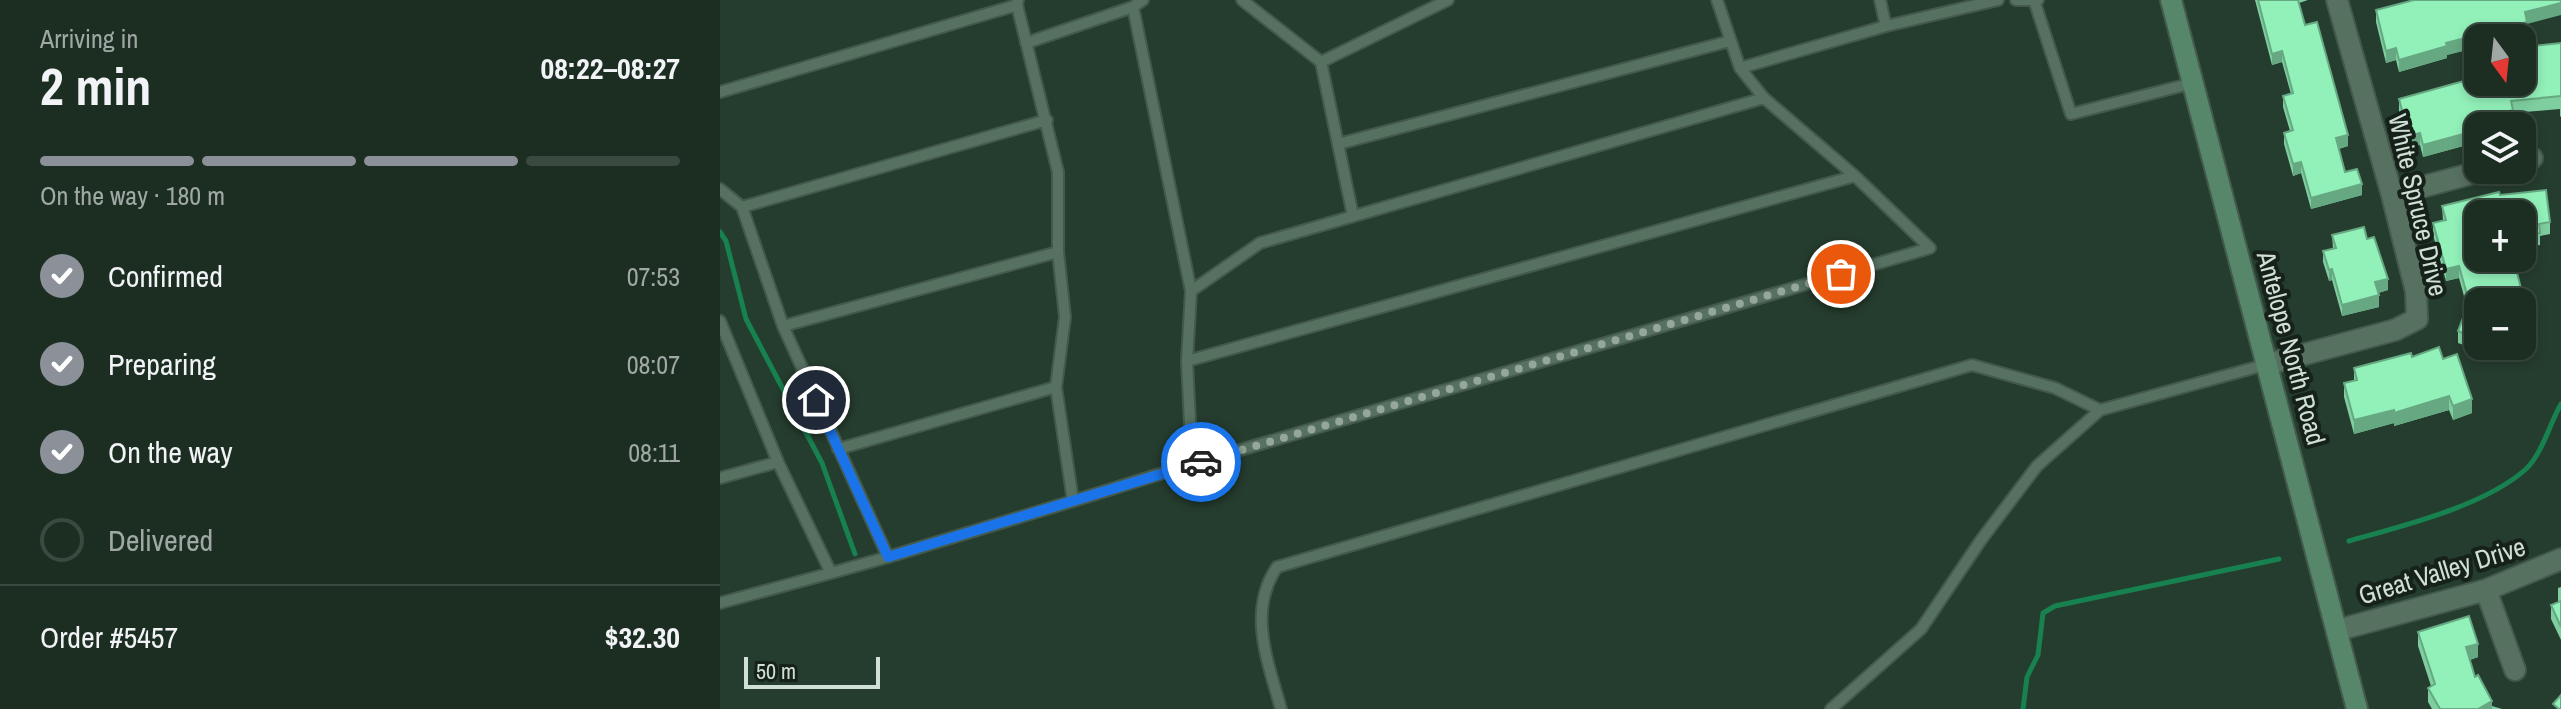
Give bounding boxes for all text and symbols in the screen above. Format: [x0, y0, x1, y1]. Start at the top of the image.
text: Arriving in [40, 21, 138, 56]
north arrow [2464, 24, 2536, 96]
map controls [2464, 24, 2536, 360]
text: 08:22–08:27 [541, 48, 680, 88]
text: 2 min [40, 51, 151, 121]
street label: White Spruce Drive [2381, 110, 2456, 299]
button: layers [2464, 112, 2536, 184]
text: On the way · 180 m [40, 178, 225, 213]
button: + [2464, 200, 2536, 272]
pin [1807, 240, 1875, 308]
street label: Antelope North Road [2249, 246, 2334, 449]
icon: bag [1819, 252, 1863, 296]
icon: check [40, 254, 84, 298]
text: Confirmed [108, 256, 223, 296]
text: 07:53 [627, 259, 680, 294]
button: − [2464, 288, 2536, 360]
icon: check [40, 342, 84, 386]
text: Preparing [108, 344, 216, 384]
text: 08:07 [627, 347, 680, 382]
pin [782, 366, 850, 434]
icon: home [794, 378, 838, 422]
courier [1161, 422, 1241, 502]
icon: check [40, 430, 84, 474]
text: On the way [108, 432, 232, 472]
text: 08:11 [628, 435, 680, 470]
icon: car [1179, 440, 1223, 484]
text: Delivered [108, 520, 213, 560]
street label: Great Valley Drive [2354, 529, 2530, 612]
text: Order #5457 [40, 617, 178, 657]
text: $32.30 [605, 617, 680, 657]
scale bar [744, 653, 880, 689]
text: 50 m [756, 656, 796, 686]

